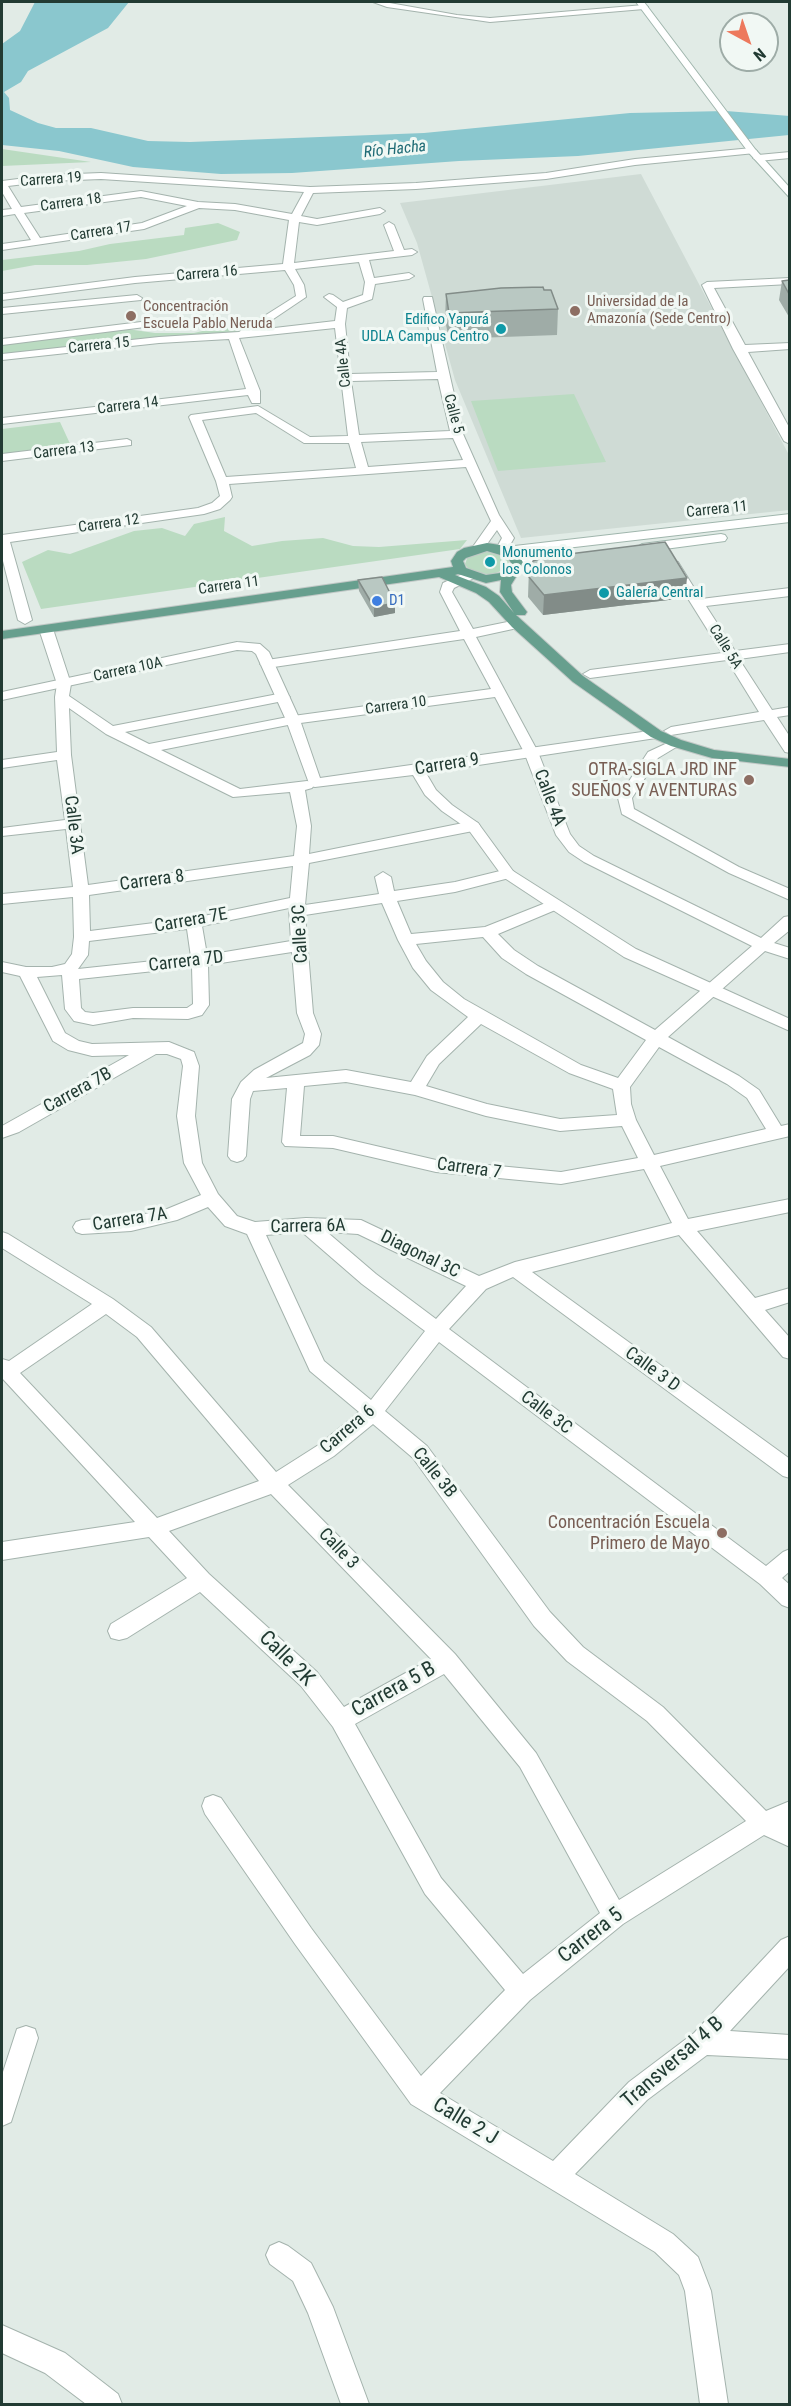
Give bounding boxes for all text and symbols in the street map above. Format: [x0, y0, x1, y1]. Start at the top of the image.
north arrow [719, 12, 779, 72]
text: N [750, 44, 769, 65]
water label: Río Hacha [363, 137, 427, 163]
street label: Carrera 19 [20, 169, 82, 191]
street label: Carrera 18 [39, 190, 103, 216]
street label: Carrera 17 [69, 218, 133, 246]
street label: Carrera 16 [176, 262, 238, 286]
place label: Universidad de la Amazonía (Sede Centro) [587, 293, 731, 328]
place label: Concentración Escuela Pablo Neruda [143, 298, 273, 333]
marker: Universidad de la Amazonía (Sede Centro) [568, 304, 582, 318]
marker: Concentración Escuela Pablo Neruda [124, 309, 138, 323]
place label: Edifico Yapurá UDLA Campus Centro [362, 311, 489, 346]
marker: Edifico Yapurá UDLA Campus Centro [494, 322, 508, 336]
street label: Carrera 15 [68, 334, 130, 358]
street label: Calle 4A [332, 338, 356, 388]
street label: Calle 5 [439, 392, 467, 436]
street label: Carrera 14 [96, 393, 160, 419]
street label: Carrera 13 [32, 438, 96, 464]
street label: Carrera 11 [686, 498, 748, 522]
street label: Carrera 12 [77, 511, 141, 537]
place label: Monumento los Colonos [502, 544, 573, 579]
marker: Monumento los Colonos [483, 555, 497, 569]
street label: Carrera 11 [197, 573, 261, 599]
place label: Galería Central [616, 584, 703, 602]
marker: Galería Central [597, 586, 611, 600]
place label: D1 [389, 592, 405, 610]
marker: D1 [370, 594, 384, 608]
street label: Calle 5A [704, 621, 746, 673]
street label: Carrera 10A [92, 654, 164, 686]
street label: Carrera 10 [364, 693, 428, 719]
street label: Carrera 9 [413, 749, 481, 781]
place label: OTRA-SIGLA JRD INF SUEÑOS Y AVENTURAS [571, 759, 737, 802]
street label: Calle 4A [528, 767, 570, 829]
marker: OTRA-SIGLA JRD INF SUEÑOS Y AVENTURAS [742, 773, 756, 787]
street label: Calle 3A [59, 794, 87, 856]
street label: Carrera 8 [118, 866, 186, 896]
street label: Carrera 7E [153, 904, 229, 938]
street label: Calle 3C [289, 904, 313, 964]
street label: Carrera 7D [147, 947, 225, 977]
street label: Carrera 7B [40, 1063, 116, 1119]
street label: Carrera 7 [435, 1154, 503, 1184]
street label: Carrera 7A [91, 1203, 169, 1237]
street label: Carrera 6A [270, 1216, 346, 1238]
street label: Diagonal 3C [377, 1227, 463, 1283]
street label: Calle 3 D [620, 1343, 684, 1397]
street label: Calle 3C [516, 1387, 576, 1439]
street label: Carrera 6 [316, 1401, 380, 1459]
street label: Calle 3B [407, 1444, 461, 1502]
place label: Concentración Escuela Primero de Mayo [548, 1512, 710, 1555]
street label: Calle 3 [313, 1524, 363, 1574]
marker: Concentración Escuela Primero de Mayo [715, 1526, 729, 1540]
street label: Calle 2K [253, 1626, 319, 1692]
street label: Carrera 5 B [348, 1657, 440, 1723]
street label: Carrera 5 [553, 1903, 629, 1969]
street label: Transversal 4 B [617, 2012, 729, 2114]
street label: Calle 2 J [428, 2093, 502, 2151]

